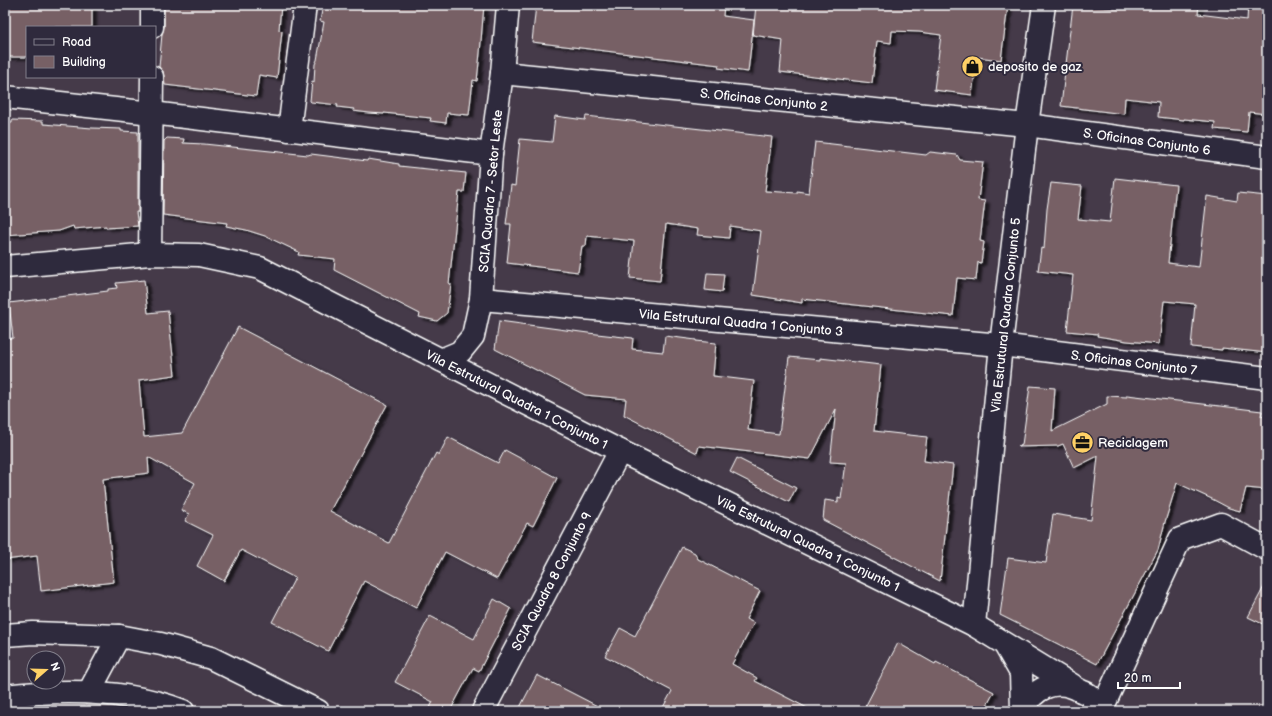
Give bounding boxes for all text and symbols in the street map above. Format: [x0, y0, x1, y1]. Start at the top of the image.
legend [26, 26, 156, 78]
text: Road [62, 35, 91, 50]
shop icon: deposito de gaz [960, 53, 986, 79]
text: Building [62, 55, 106, 70]
place label: deposito de gaz [988, 59, 1083, 75]
street label: S. Oficinas Conjunto 2 [699, 85, 829, 115]
street label: SCIA Quadra 7 - Setor Leste [476, 109, 506, 273]
street label: S. Oficinas Conjunto 6 [1082, 125, 1212, 159]
street label: Vila Estrutural Quadra Conjunto 5 [988, 217, 1024, 413]
street label: Vila Estrutural Quadra 1 Conjunto 3 [638, 306, 844, 340]
street label: Vila Estrutural Quadra 1 Conjunto 1 [423, 347, 610, 453]
street label: S. Oficinas Conjunto 7 [1070, 347, 1198, 379]
office icon: Reciclagem [1069, 429, 1095, 455]
place label: Reciclagem [1098, 435, 1168, 451]
street label: Vila Estrutural Quadra 1 Conjunto 1 [713, 492, 902, 595]
street label: SCIA Quadra 8 Conjunto 9 [508, 509, 595, 654]
north arrow [26, 650, 66, 690]
text: N [47, 661, 62, 673]
scale bar [1118, 664, 1180, 690]
text: 20 m [1124, 671, 1151, 686]

